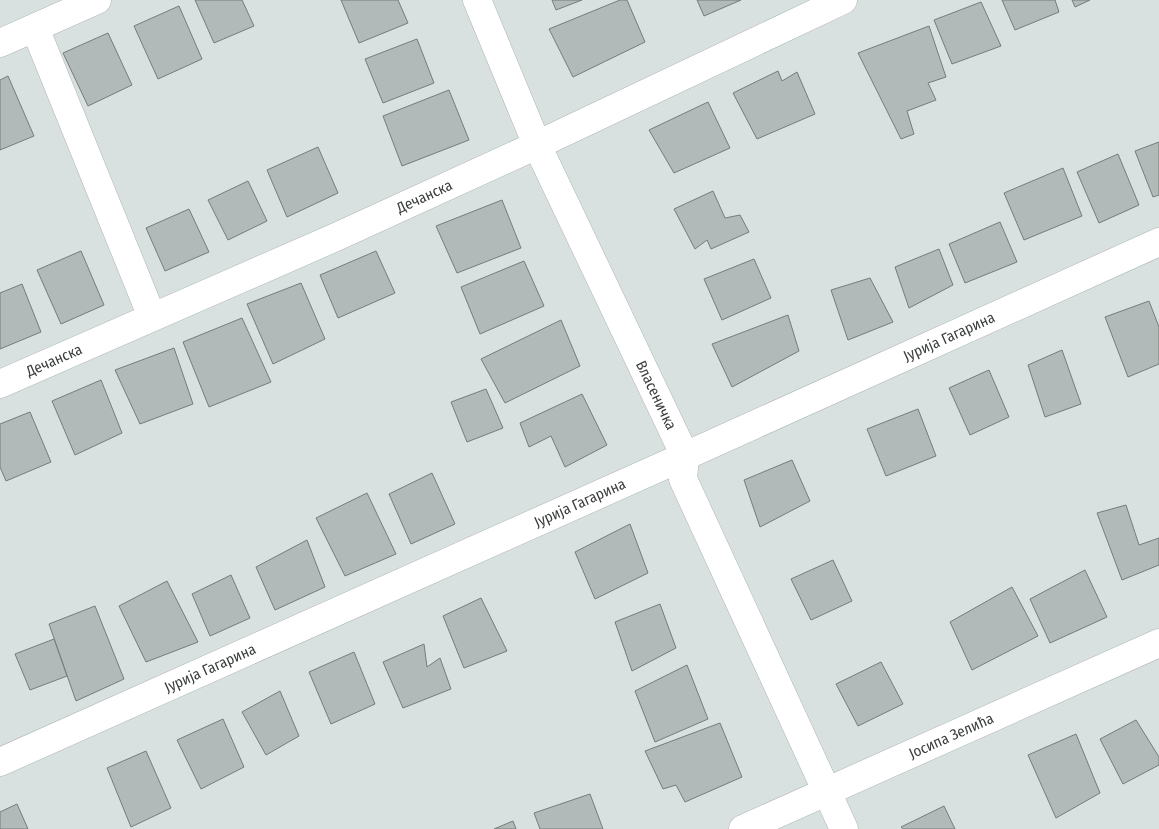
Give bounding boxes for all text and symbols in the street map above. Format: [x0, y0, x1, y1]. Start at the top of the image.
street label: Дечанска [393, 176, 455, 217]
street label: Јурија Гагарина [901, 308, 998, 365]
street label: Дечанска [22, 340, 85, 381]
street label: Власеничка [632, 358, 680, 433]
street label: Јурија Гагарина [531, 475, 628, 531]
street label: Јурија Гагарина [161, 640, 259, 696]
street label: Јосипа Зелића [906, 709, 996, 763]

